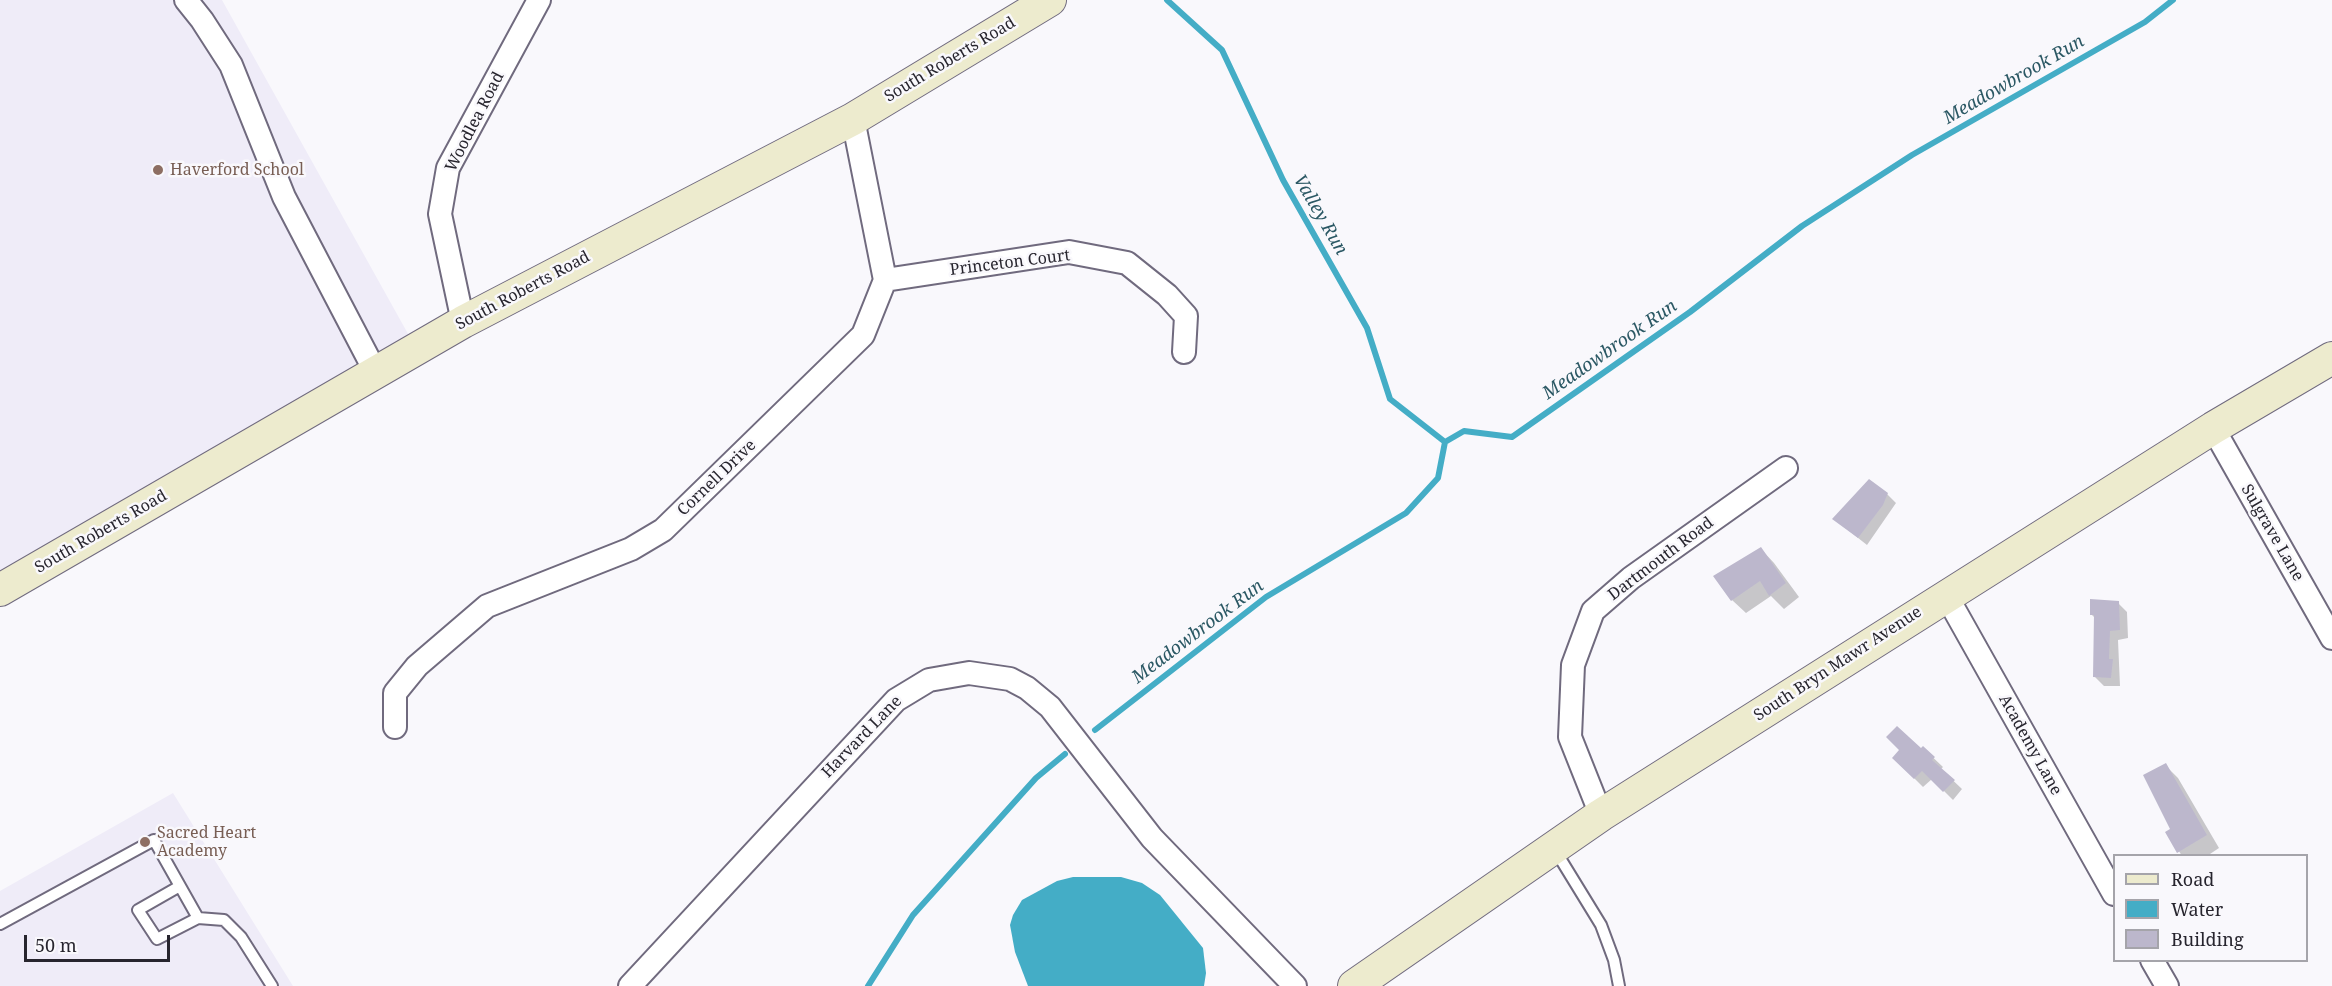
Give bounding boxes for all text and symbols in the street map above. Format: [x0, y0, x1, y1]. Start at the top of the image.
street label: South Roberts Road [881, 13, 1019, 107]
water label: Meadowbrook Run [1940, 31, 2088, 129]
street label: Woodlea Road [442, 69, 508, 175]
place label: Haverford School [170, 160, 304, 180]
marker: Haverford School [151, 163, 165, 177]
water label: Valley Run [1288, 171, 1352, 259]
street label: Princeton Court [949, 246, 1071, 280]
street label: South Roberts Road [453, 247, 593, 335]
water label: Meadowbrook Run [1539, 296, 1681, 404]
street label: Cornell Drive [674, 436, 760, 520]
street label: Sulgrave Lane [2237, 481, 2307, 585]
street label: South Roberts Road [32, 486, 170, 578]
street label: Dartmouth Road [1605, 513, 1717, 605]
water label: Meadowbrook Run [1128, 576, 1268, 688]
street label: South Bryn Mawr Avenue [1750, 603, 1926, 725]
street label: Academy Lane [1994, 691, 2066, 799]
street label: Harvard Lane [818, 692, 906, 782]
place label: Sacred Heart Academy [157, 823, 256, 861]
marker: Sacred Heart Academy [138, 835, 152, 849]
legend [2113, 854, 2308, 962]
text: Road [2171, 867, 2214, 891]
text: Water [2171, 897, 2223, 921]
scale bar [27, 923, 172, 961]
text: Building [2171, 927, 2244, 951]
text: 50 m [35, 933, 77, 957]

